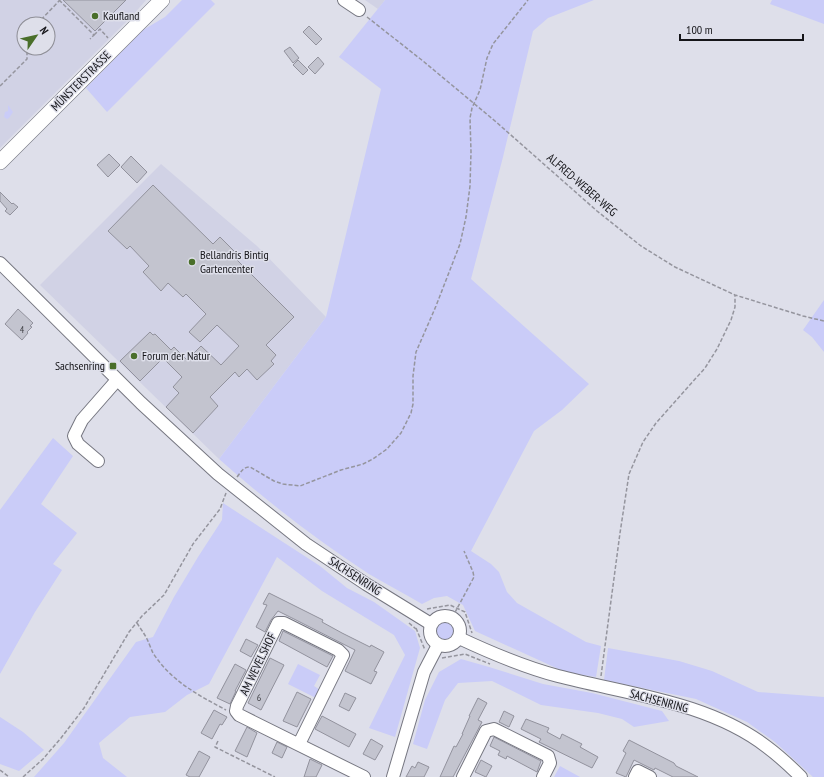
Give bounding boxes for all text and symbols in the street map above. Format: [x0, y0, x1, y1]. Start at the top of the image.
place label: Kaufland [103, 8, 140, 23]
marker: Kaufland [90, 11, 100, 21]
north arrow [16, 16, 56, 56]
scale bar [680, 16, 803, 42]
text: 100 m [686, 22, 713, 37]
text: N [37, 24, 52, 37]
street label: MÜNSTERSTRASSE [47, 47, 114, 114]
street label: ALFRED-WEBER-WEG [544, 150, 621, 219]
place label: Bellandris Bintig Gartencenter [200, 247, 269, 276]
marker: Bellandris Bintig Gartencenter [187, 257, 197, 267]
house number: 4 [20, 323, 25, 336]
place label: Forum der Natur [142, 348, 211, 363]
marker: Forum der Natur [129, 351, 139, 361]
place label: Sachsenring [55, 358, 105, 373]
marker: Sachsenring [108, 361, 118, 371]
street label: SACHSENRING [326, 553, 385, 598]
street label: AM WEVELSHOF [236, 630, 279, 697]
street label: SACHSENRING [628, 685, 690, 716]
house number: 6 [257, 691, 262, 704]

